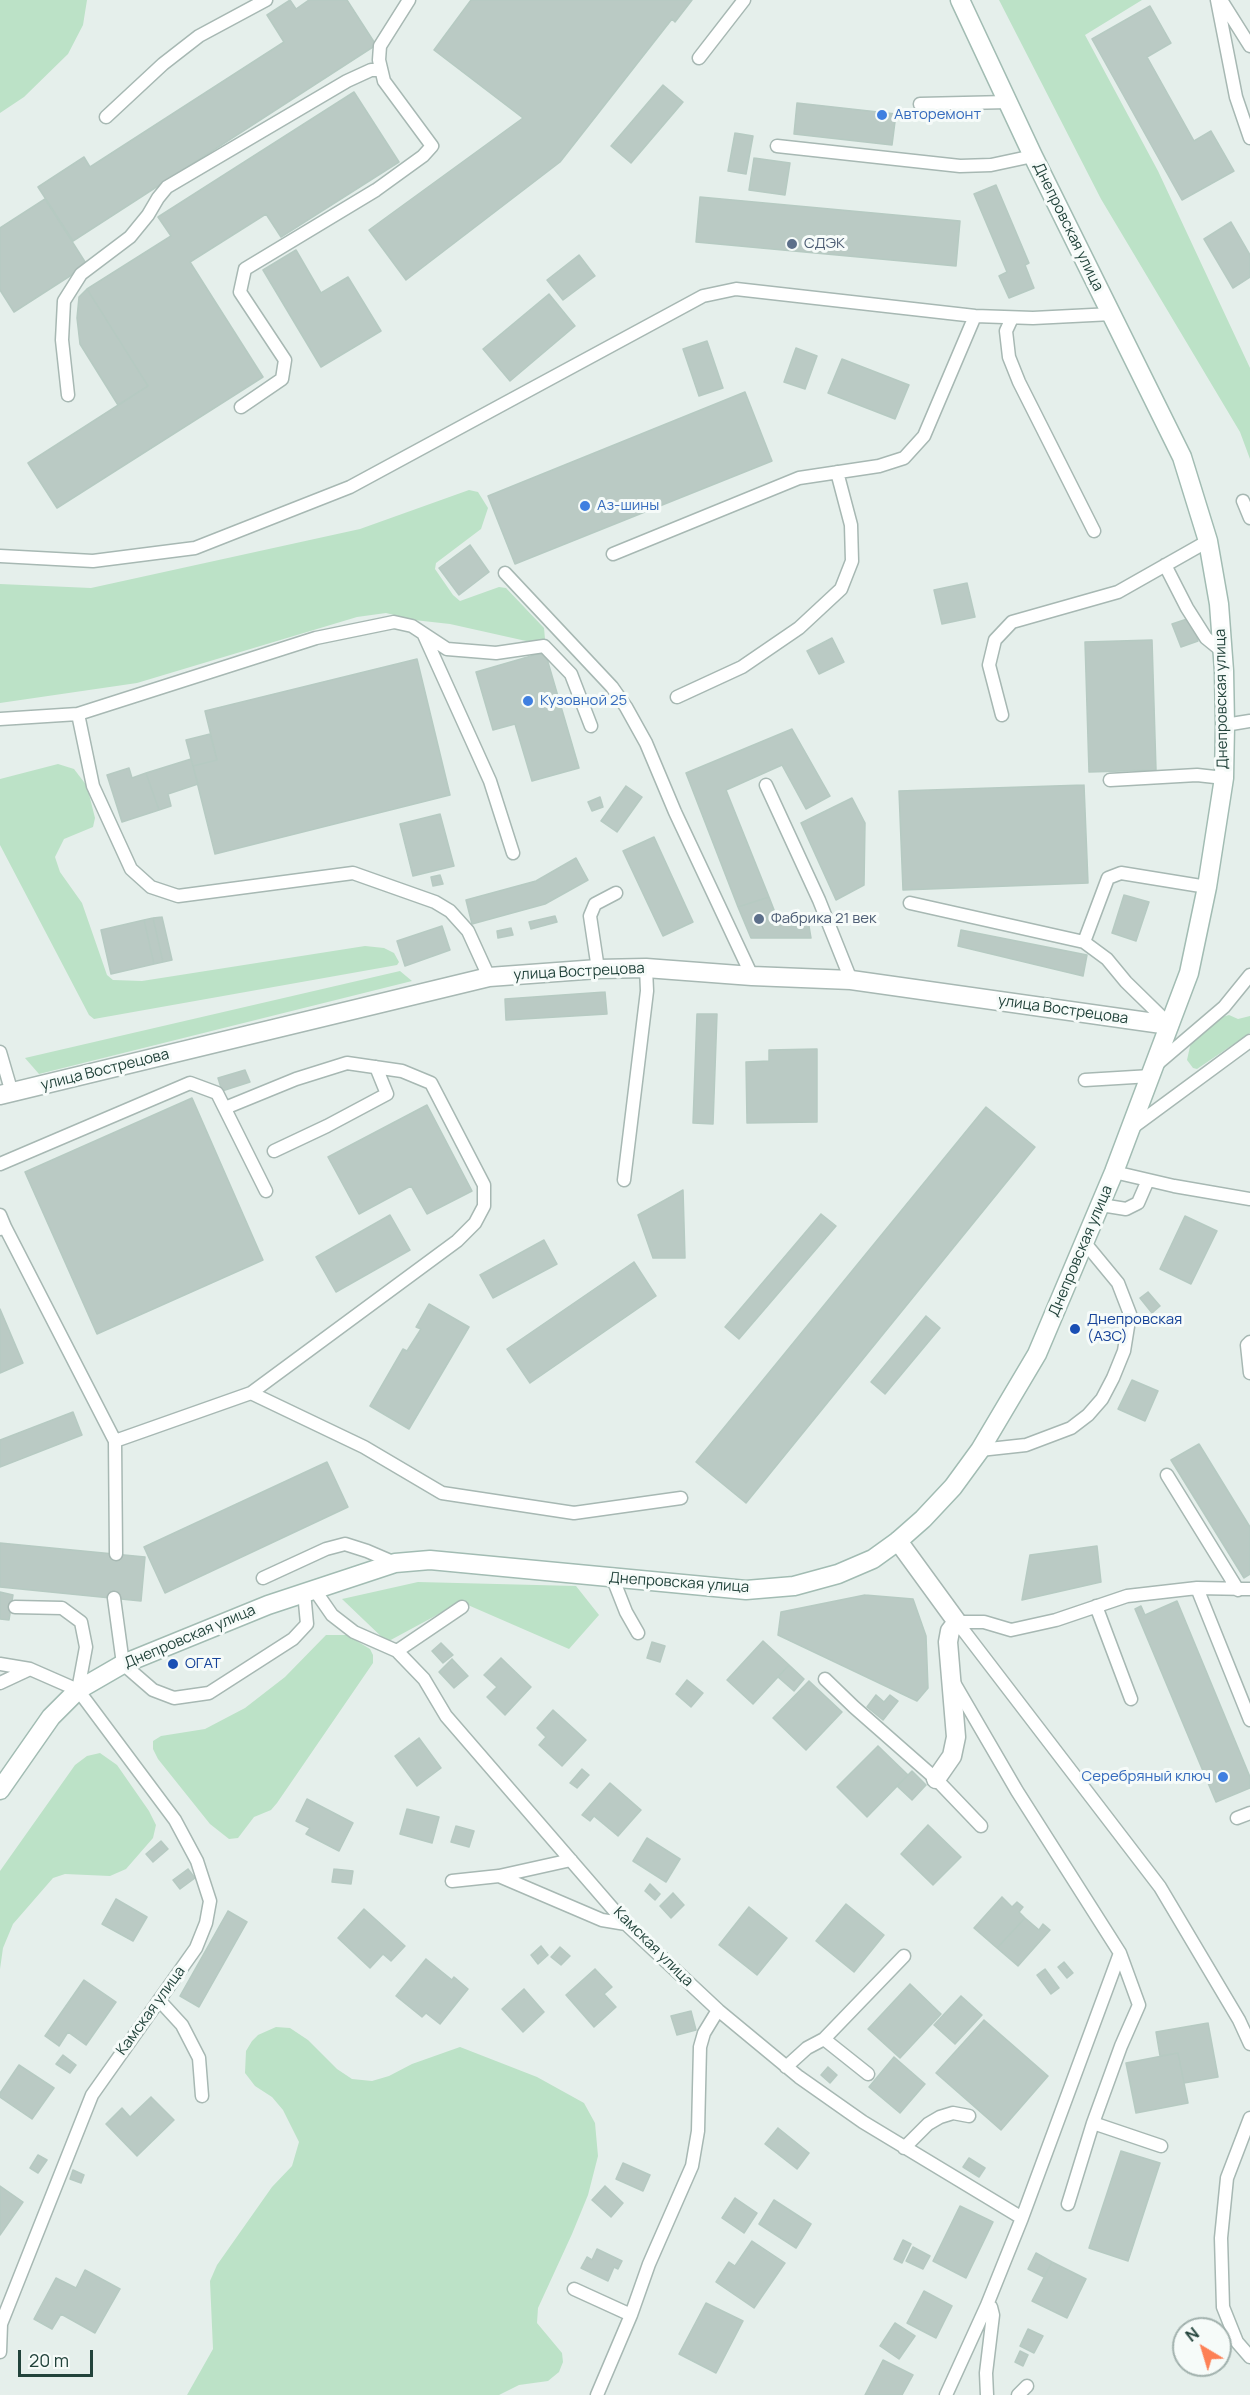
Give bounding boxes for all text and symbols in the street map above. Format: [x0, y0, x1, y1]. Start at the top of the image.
place label: Авторемонт [894, 106, 981, 124]
marker: Авторемонт [875, 108, 889, 122]
street label: Днепровская улица [1029, 160, 1107, 294]
place label: СДЭК [804, 235, 845, 253]
marker: СДЭК [785, 237, 799, 251]
place label: Аз-шины [597, 497, 659, 515]
marker: Аз-шины [578, 499, 592, 513]
street label: Днепровская улица [1212, 628, 1232, 770]
place label: Кузовной 25 [540, 692, 627, 710]
marker: Кузовной 25 [521, 694, 535, 708]
place label: Фабрика 21 век [771, 910, 877, 928]
marker: Фабрика 21 век [752, 912, 766, 926]
street label: улица Вострецова [513, 960, 645, 984]
street label: улица Вострецова [997, 992, 1129, 1028]
street label: улица Вострецова [39, 1045, 171, 1095]
street label: Днепровская улица [1045, 1183, 1117, 1319]
place label: Днепровская (АЗС) [1087, 1311, 1182, 1346]
marker: Днепровская (АЗС) [1068, 1322, 1082, 1336]
street label: Днепровская улица [608, 1569, 750, 1597]
street label: Днепровская улица [122, 1601, 258, 1673]
place label: ОГАТ [185, 1655, 221, 1673]
marker: ОГАТ [166, 1657, 180, 1671]
place label: Серебряный ключ [1082, 1768, 1211, 1786]
marker: Серебряный ключ [1216, 1770, 1230, 1784]
street label: Камская улица [609, 1903, 697, 1991]
street label: Камская улица [113, 1963, 189, 2059]
north arrow [1172, 2317, 1232, 2377]
text: N [1181, 2322, 1203, 2347]
scale bar [21, 2338, 96, 2376]
text: 20 m [29, 2348, 69, 2372]

